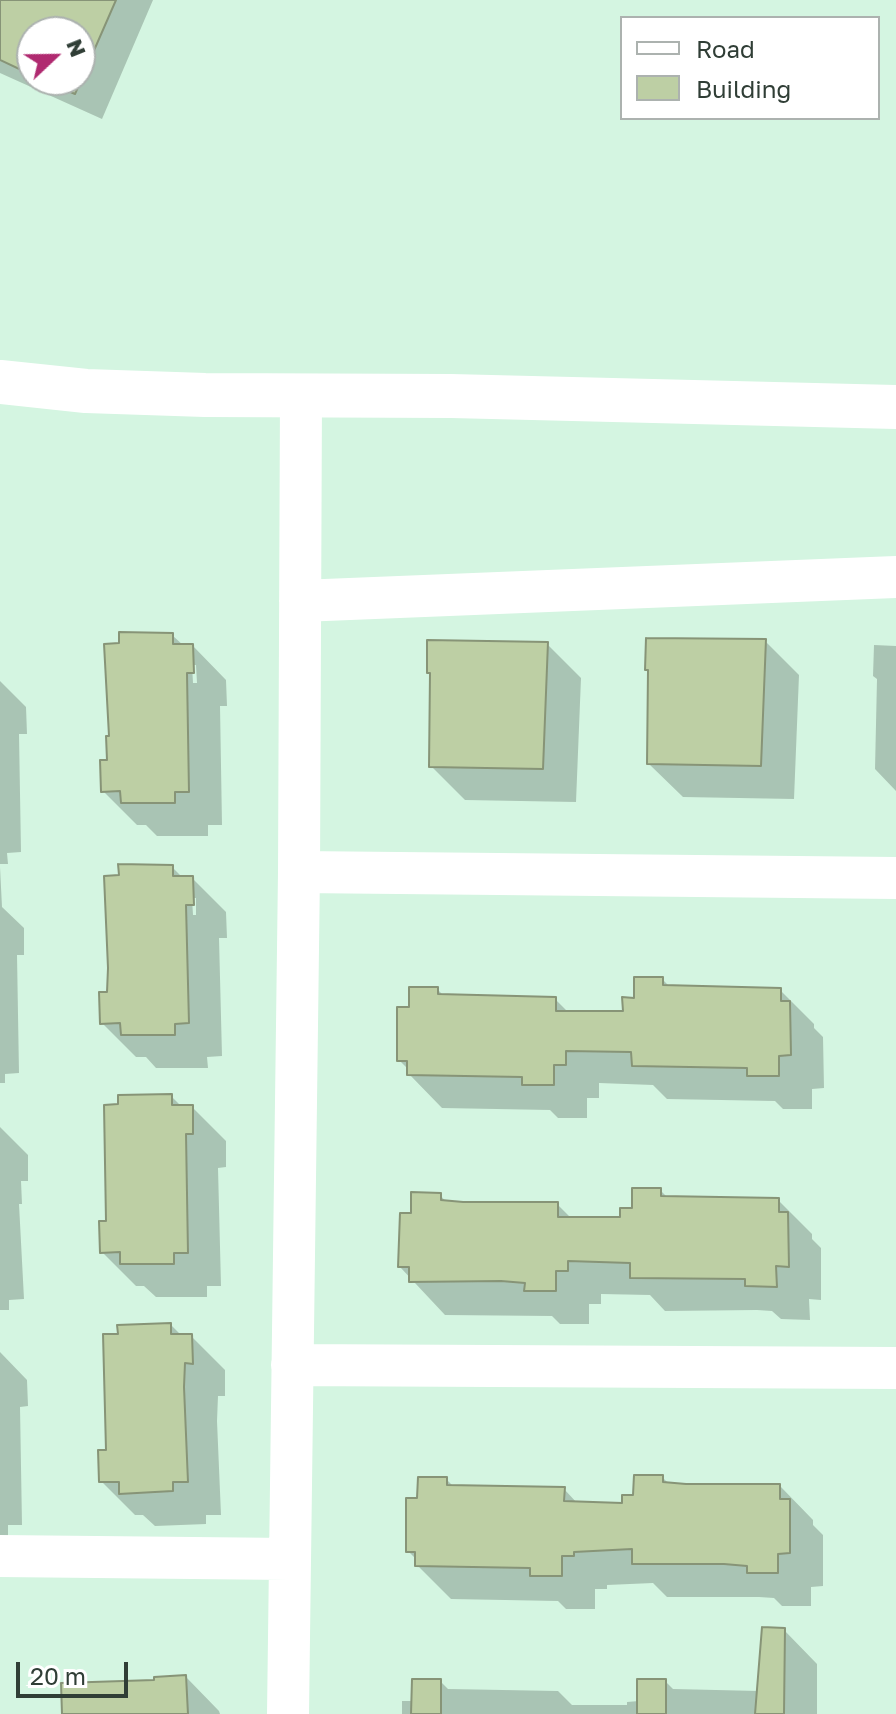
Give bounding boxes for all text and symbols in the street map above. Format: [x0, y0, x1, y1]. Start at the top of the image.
north arrow [16, 16, 96, 96]
legend [620, 16, 880, 120]
text: Road [696, 34, 755, 63]
text: N [61, 35, 93, 60]
text: Building [696, 74, 791, 103]
scale bar [20, 1646, 132, 1696]
text: 20 m [30, 1661, 86, 1690]

